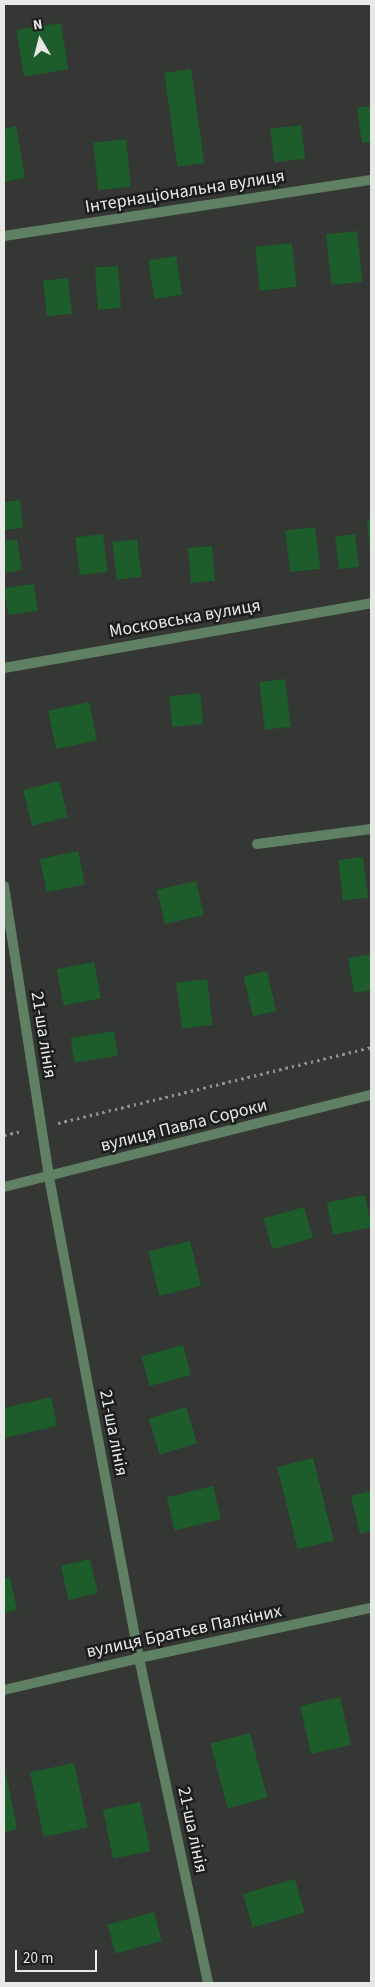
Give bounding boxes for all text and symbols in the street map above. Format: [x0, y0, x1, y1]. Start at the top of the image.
north arrow [15, 15, 65, 65]
text: N [32, 15, 44, 36]
street label: Інтернаціональна вулиця [84, 166, 286, 218]
street label: Московська вулиця [108, 595, 262, 643]
street label: 21-ша лінія [25, 990, 61, 1080]
street label: вулиця Павла Сороки [98, 1095, 270, 1157]
street label: 21-ша лінія [94, 1388, 132, 1478]
street label: вулиця Братьєв Палкіних [84, 1601, 284, 1663]
street label: 21-ша лінія [172, 1785, 212, 1875]
scale bar [18, 1940, 100, 1972]
text: 20 m [23, 1948, 53, 1969]

